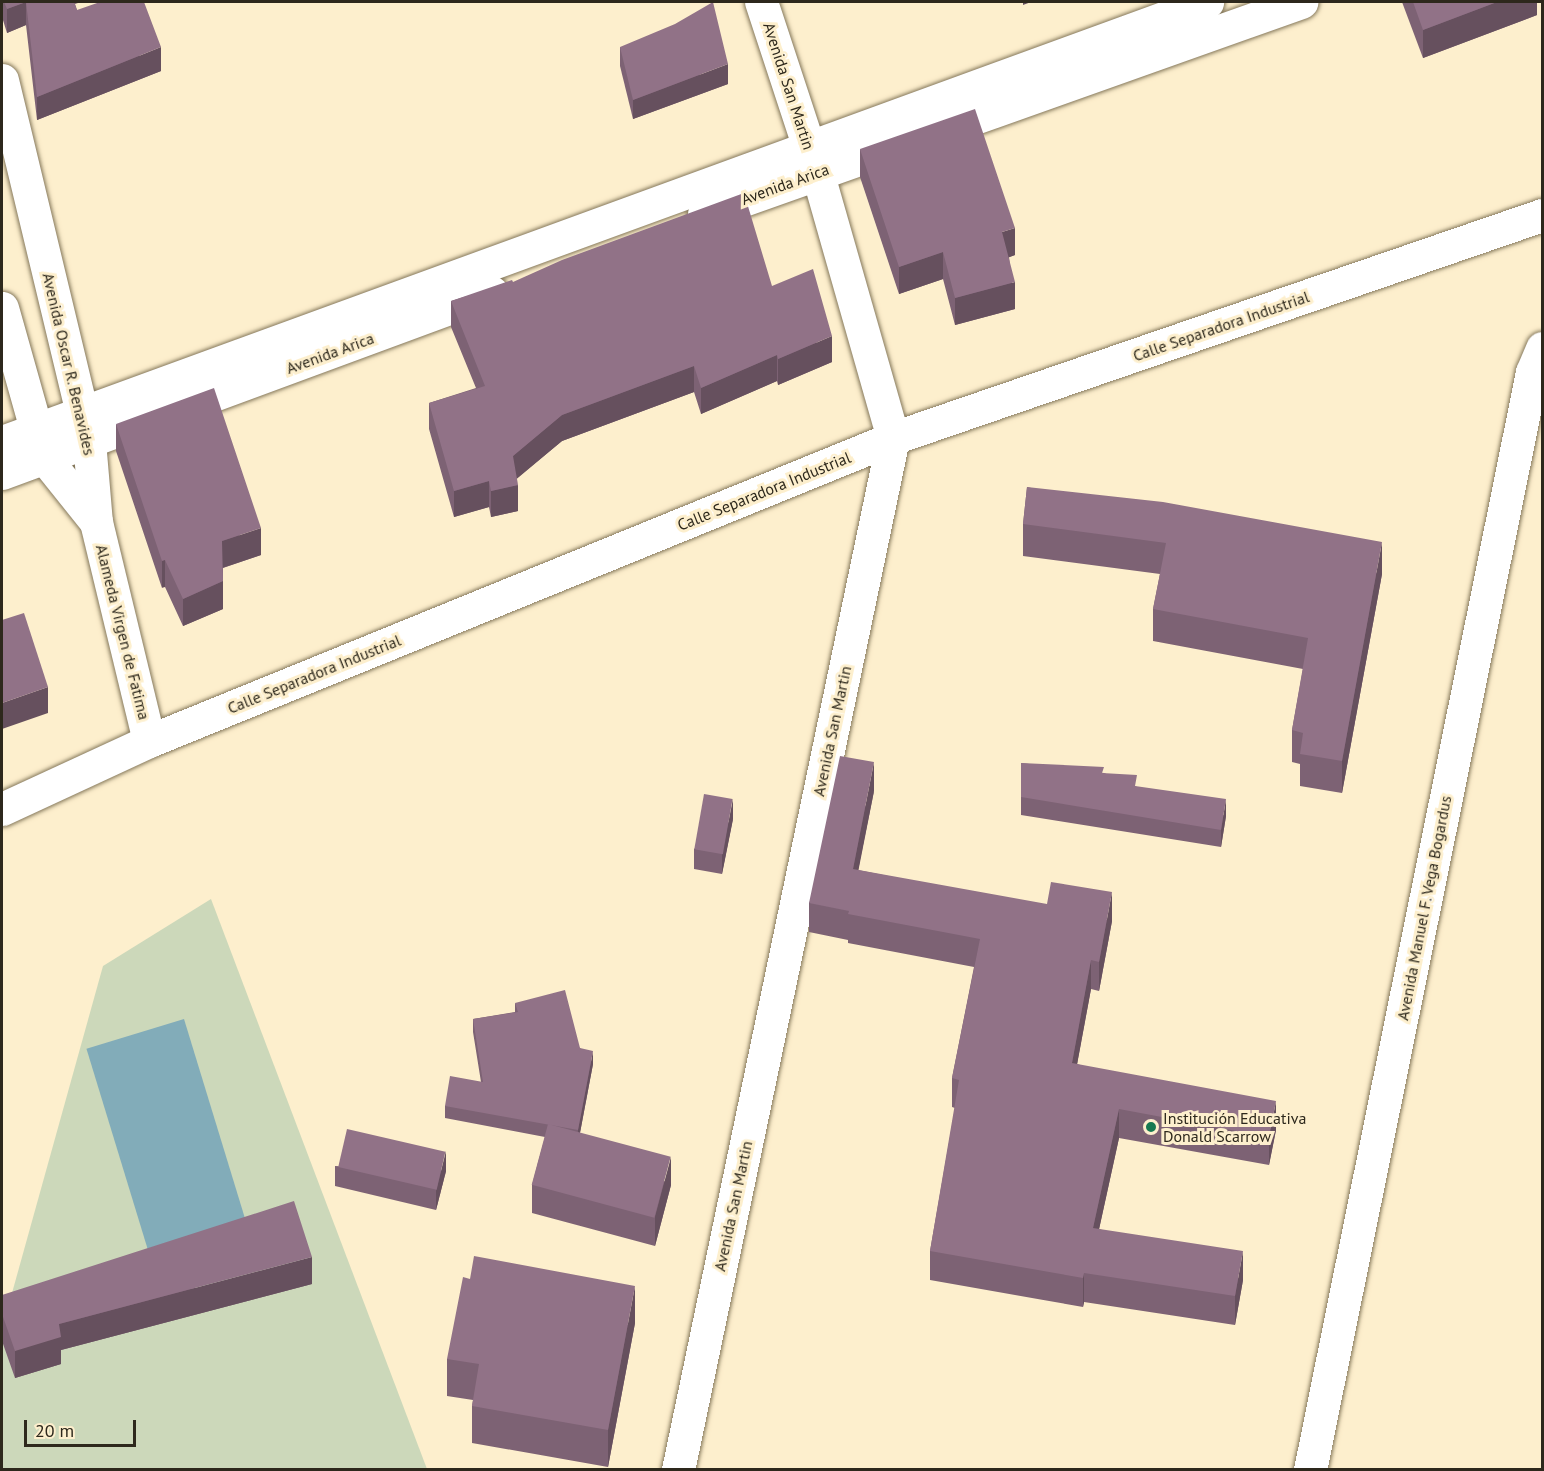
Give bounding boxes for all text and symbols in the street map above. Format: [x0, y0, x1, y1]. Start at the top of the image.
street label: Avenida San Martin [759, 20, 819, 152]
street label: Avenida Arica [738, 159, 832, 209]
street label: Avenida Oscar R. Benavides [39, 270, 99, 458]
street label: Calle Separadora Industrial [1130, 287, 1312, 365]
street label: Avenida Arica [283, 328, 377, 378]
street label: Calle Separadora Industrial [675, 447, 853, 535]
street label: Alameda Virgen de Fatima [92, 542, 154, 722]
street label: Calle Separadora Industrial [225, 630, 403, 718]
street label: Avenida San Martin [809, 664, 855, 798]
street label: Avenida Manuel F. Vega Bogardus [1393, 793, 1455, 1023]
place label: Institución Educativa Donald Scarrow [1163, 1108, 1306, 1146]
marker: Institución Educativa Donald Scarrow [1144, 1120, 1158, 1134]
street label: Avenida San Martin [710, 1139, 756, 1273]
scale bar [27, 1408, 140, 1446]
text: 20 m [35, 1419, 74, 1442]

